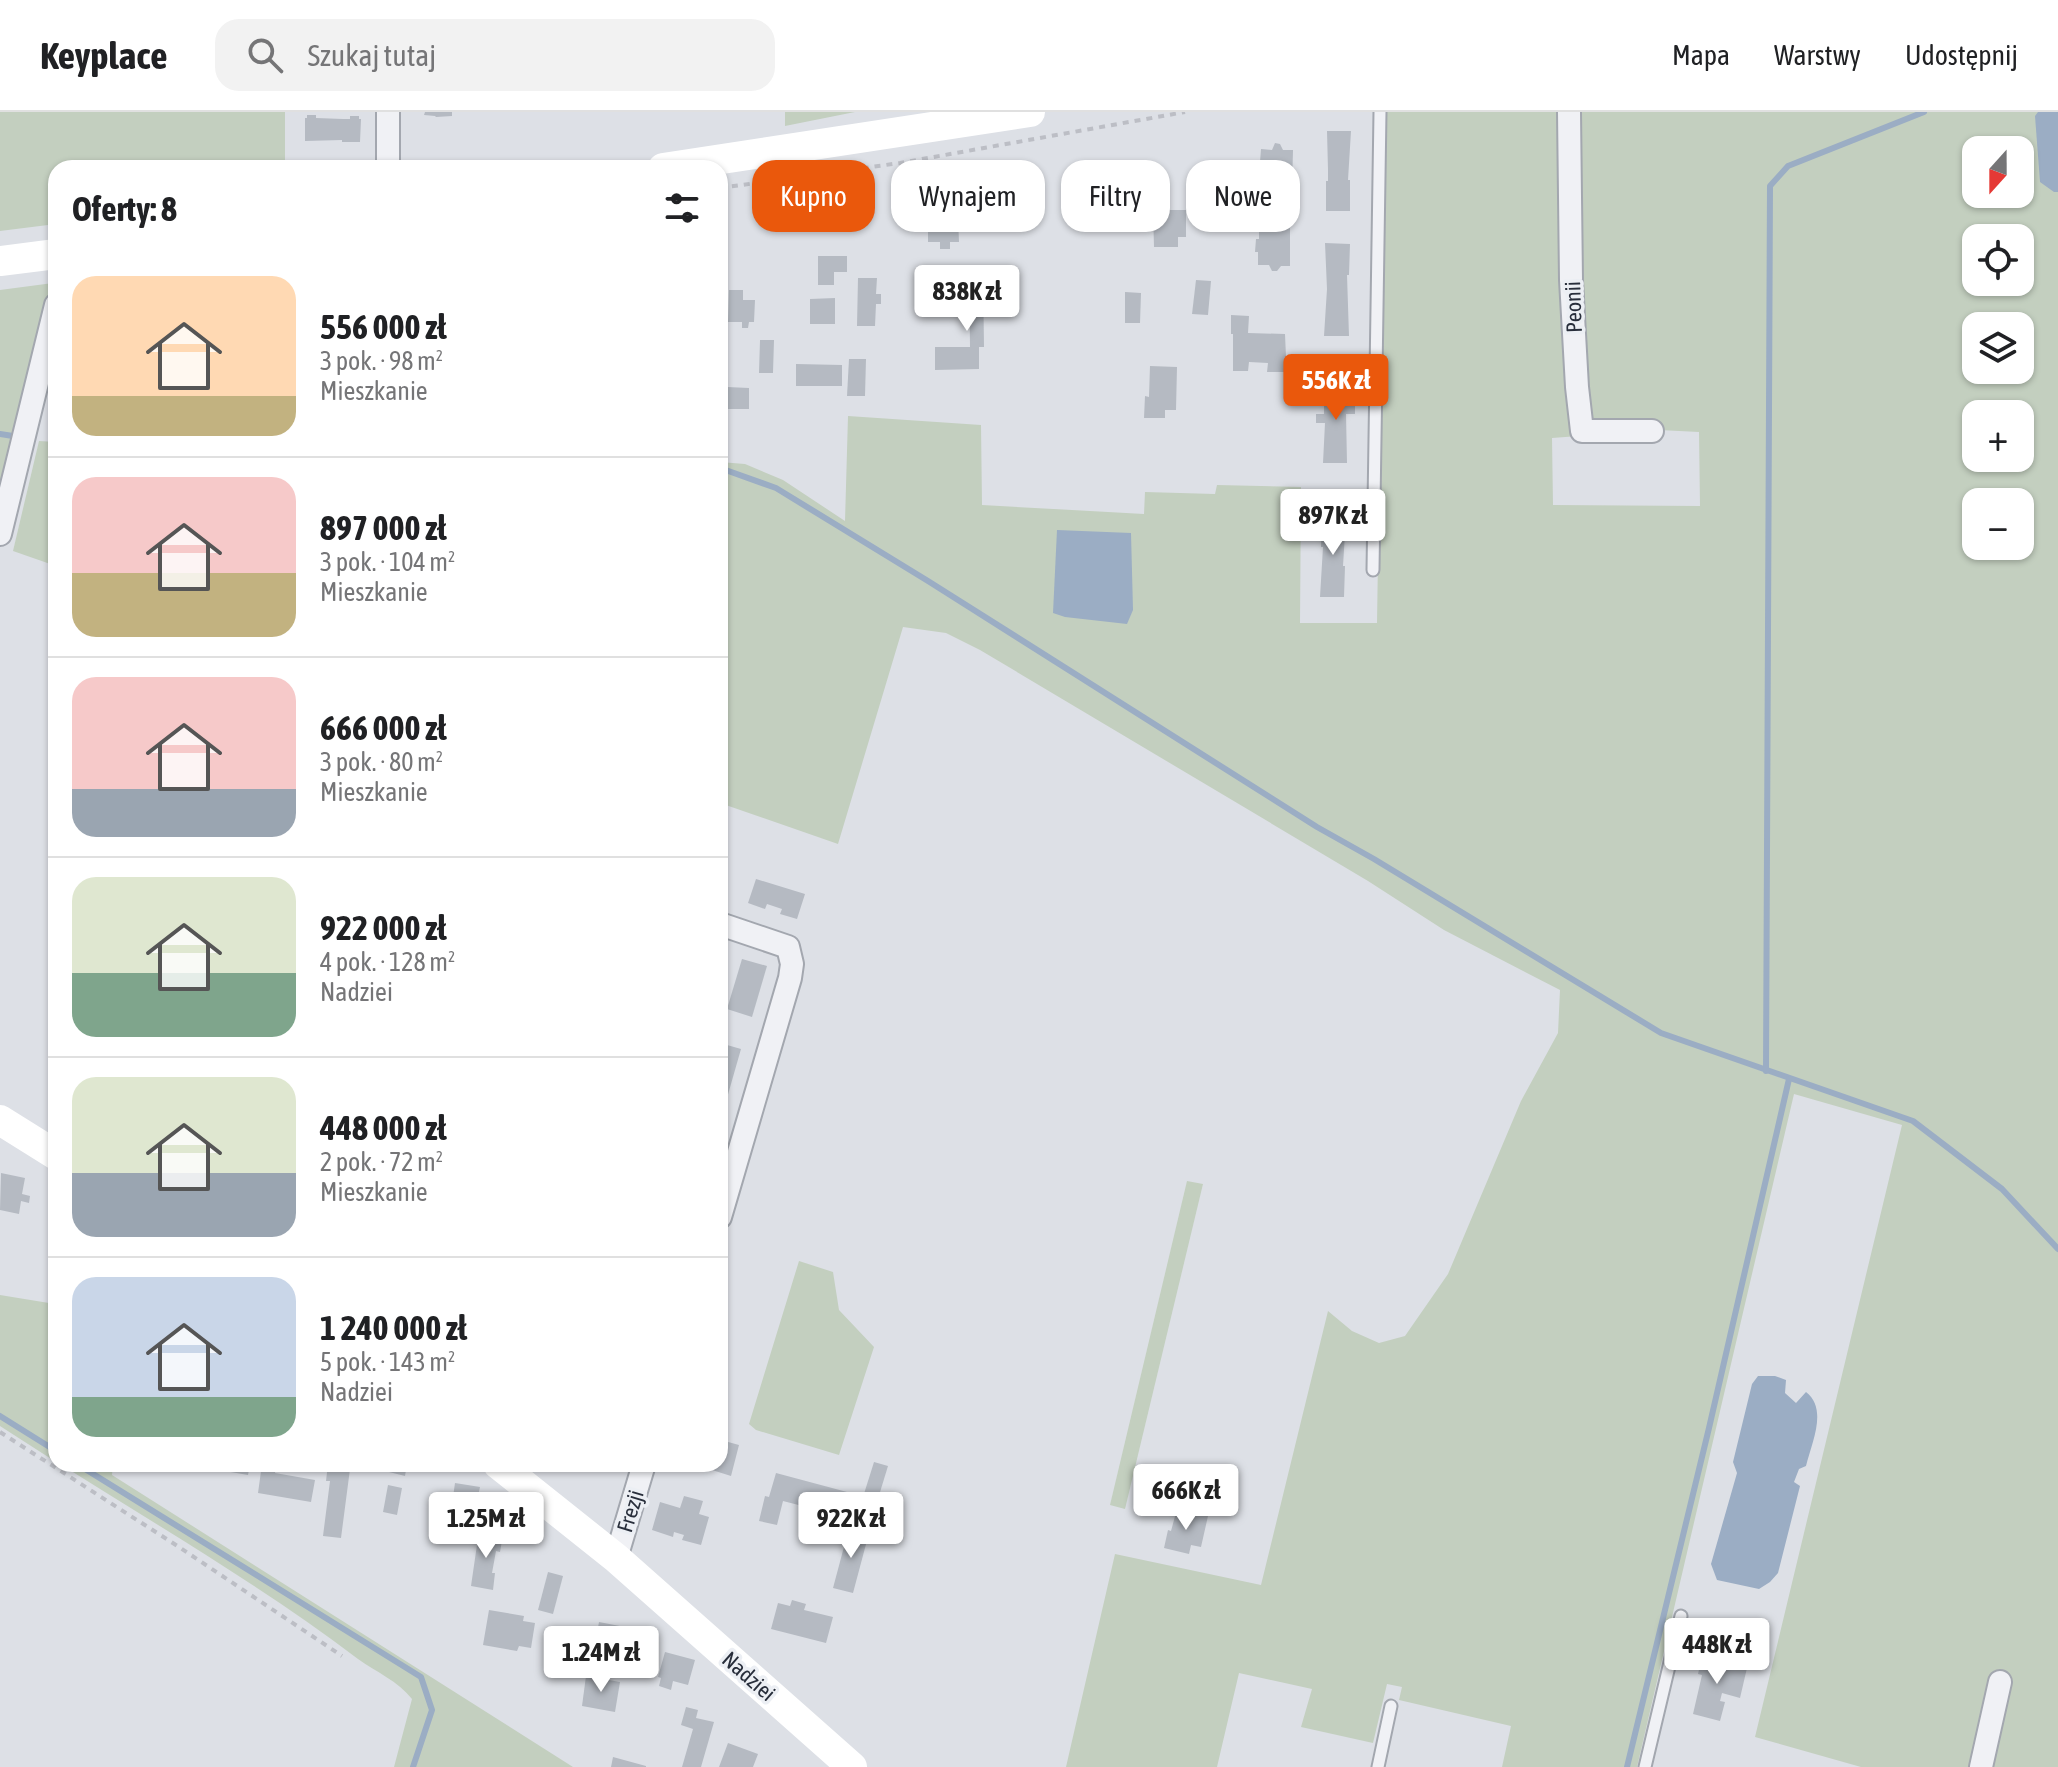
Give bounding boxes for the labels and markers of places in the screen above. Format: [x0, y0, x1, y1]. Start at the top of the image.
pin: 838K zł [893, 265, 1041, 333]
pin: 556K zł [1262, 354, 1410, 422]
pin: 897K zł [1259, 489, 1407, 557]
pin: 666K zł [1112, 1464, 1260, 1532]
pin: 1.25M zł [403, 1492, 569, 1560]
pin: 922K zł [777, 1492, 925, 1560]
pin: 448K zł [1643, 1618, 1791, 1686]
pin: 1.24M zł [518, 1626, 684, 1694]

